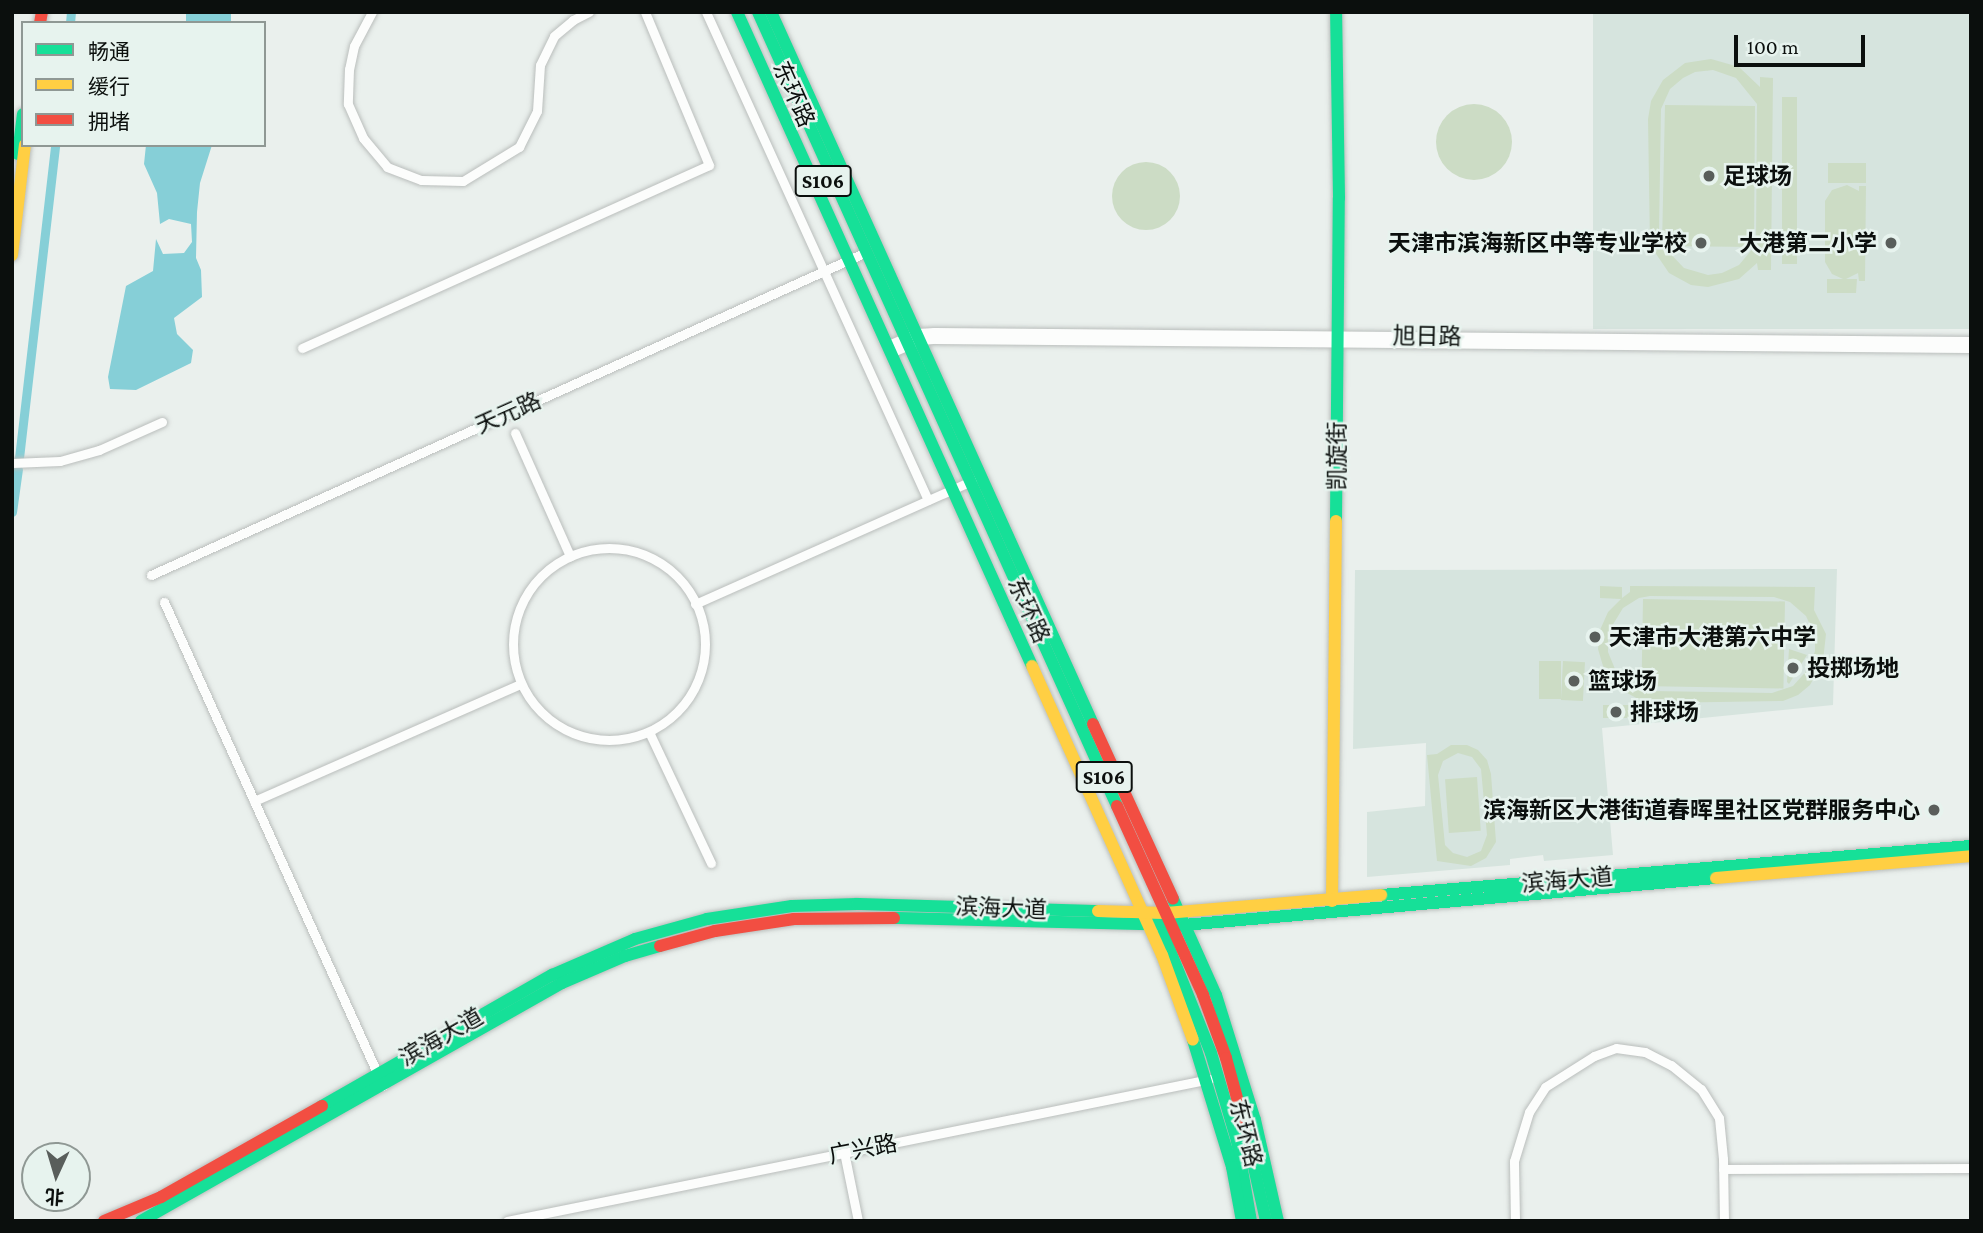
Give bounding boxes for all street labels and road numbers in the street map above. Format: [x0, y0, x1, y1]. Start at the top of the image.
street label: 东环路 [767, 57, 821, 131]
road number: S106 [793, 164, 853, 198]
street label: 旭日路 [1392, 322, 1462, 350]
street label: 天元路 [471, 386, 545, 440]
street label: 凯旋街 [1323, 422, 1351, 490]
street label: 东环路 [1002, 573, 1056, 647]
road number: S106 [1074, 760, 1134, 794]
street label: 滨海大道 [1520, 862, 1614, 898]
street label: 滨海大道 [955, 893, 1047, 923]
street label: 滨海大道 [394, 1002, 488, 1072]
street label: 东环路 [1224, 1096, 1268, 1170]
street label: 广兴路 [827, 1129, 899, 1169]

